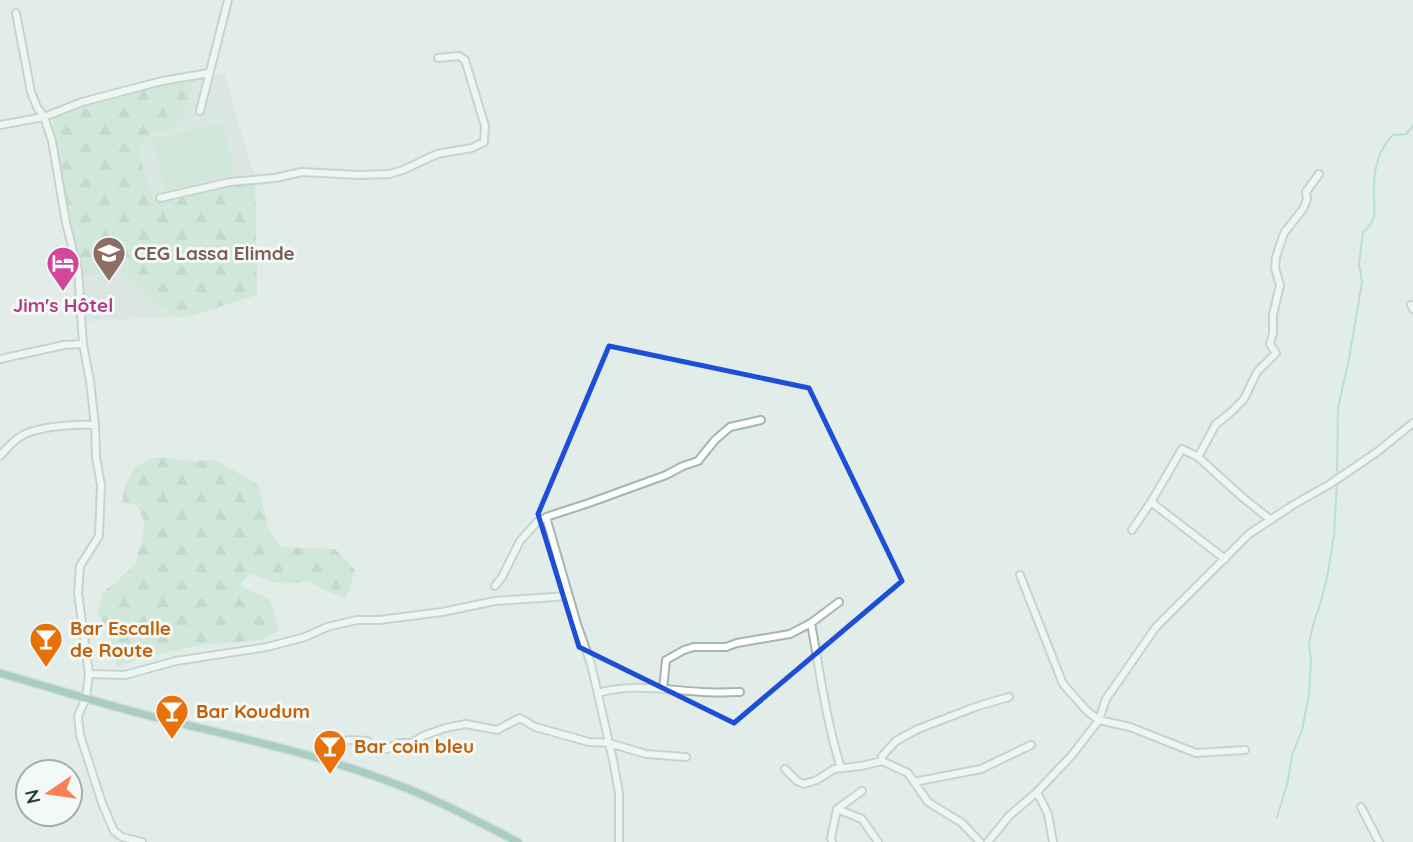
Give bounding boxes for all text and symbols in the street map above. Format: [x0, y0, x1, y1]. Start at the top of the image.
school or university icon: CEG Lassa Elimde [90, 234, 128, 283]
place label: CEG Lassa Elimde [134, 241, 295, 265]
hotel icon: Jim's Hôtel [44, 244, 82, 293]
place label: Jim's Hôtel [13, 293, 113, 317]
place label: Bar Escalle de Route [70, 616, 171, 662]
bar icon: Bar Escalle de Route [27, 620, 65, 669]
bar icon: Bar Koudum [153, 692, 191, 741]
place label: Bar Koudum [196, 699, 310, 723]
bar icon: Bar coin bleu [311, 727, 349, 776]
place label: Bar coin bleu [354, 734, 474, 758]
north arrow [14, 758, 84, 828]
text: N [19, 787, 46, 806]

